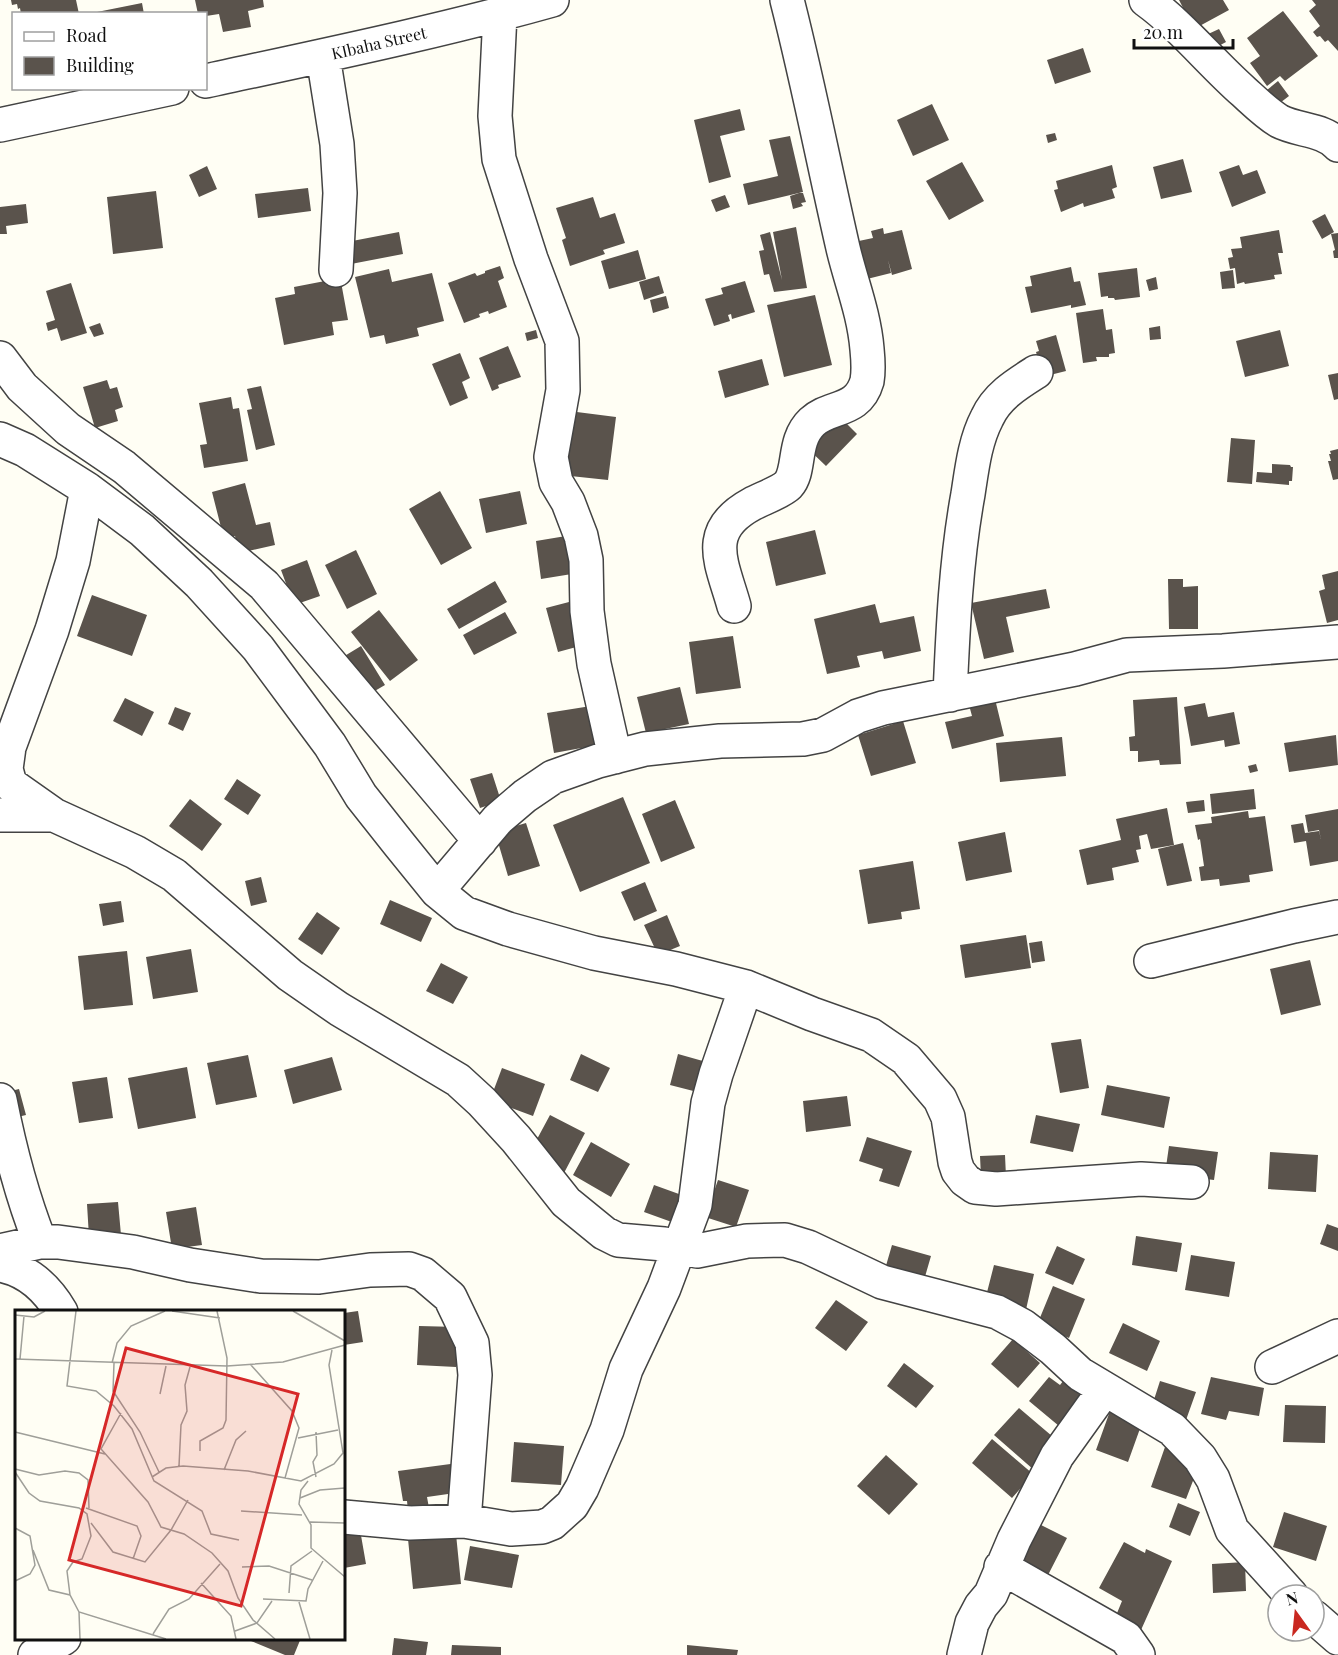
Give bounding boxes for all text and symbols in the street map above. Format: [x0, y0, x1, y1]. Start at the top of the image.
legend [12, 12, 207, 90]
scale bar [1134, 12, 1233, 50]
text: 20 m [1143, 20, 1183, 44]
street label: KIbaha Street [329, 21, 429, 64]
text: Road [66, 23, 107, 47]
text: Building [66, 53, 134, 77]
inset map [15, 1310, 345, 1640]
north arrow [1266, 1583, 1326, 1643]
text: N [1284, 1586, 1301, 1610]

